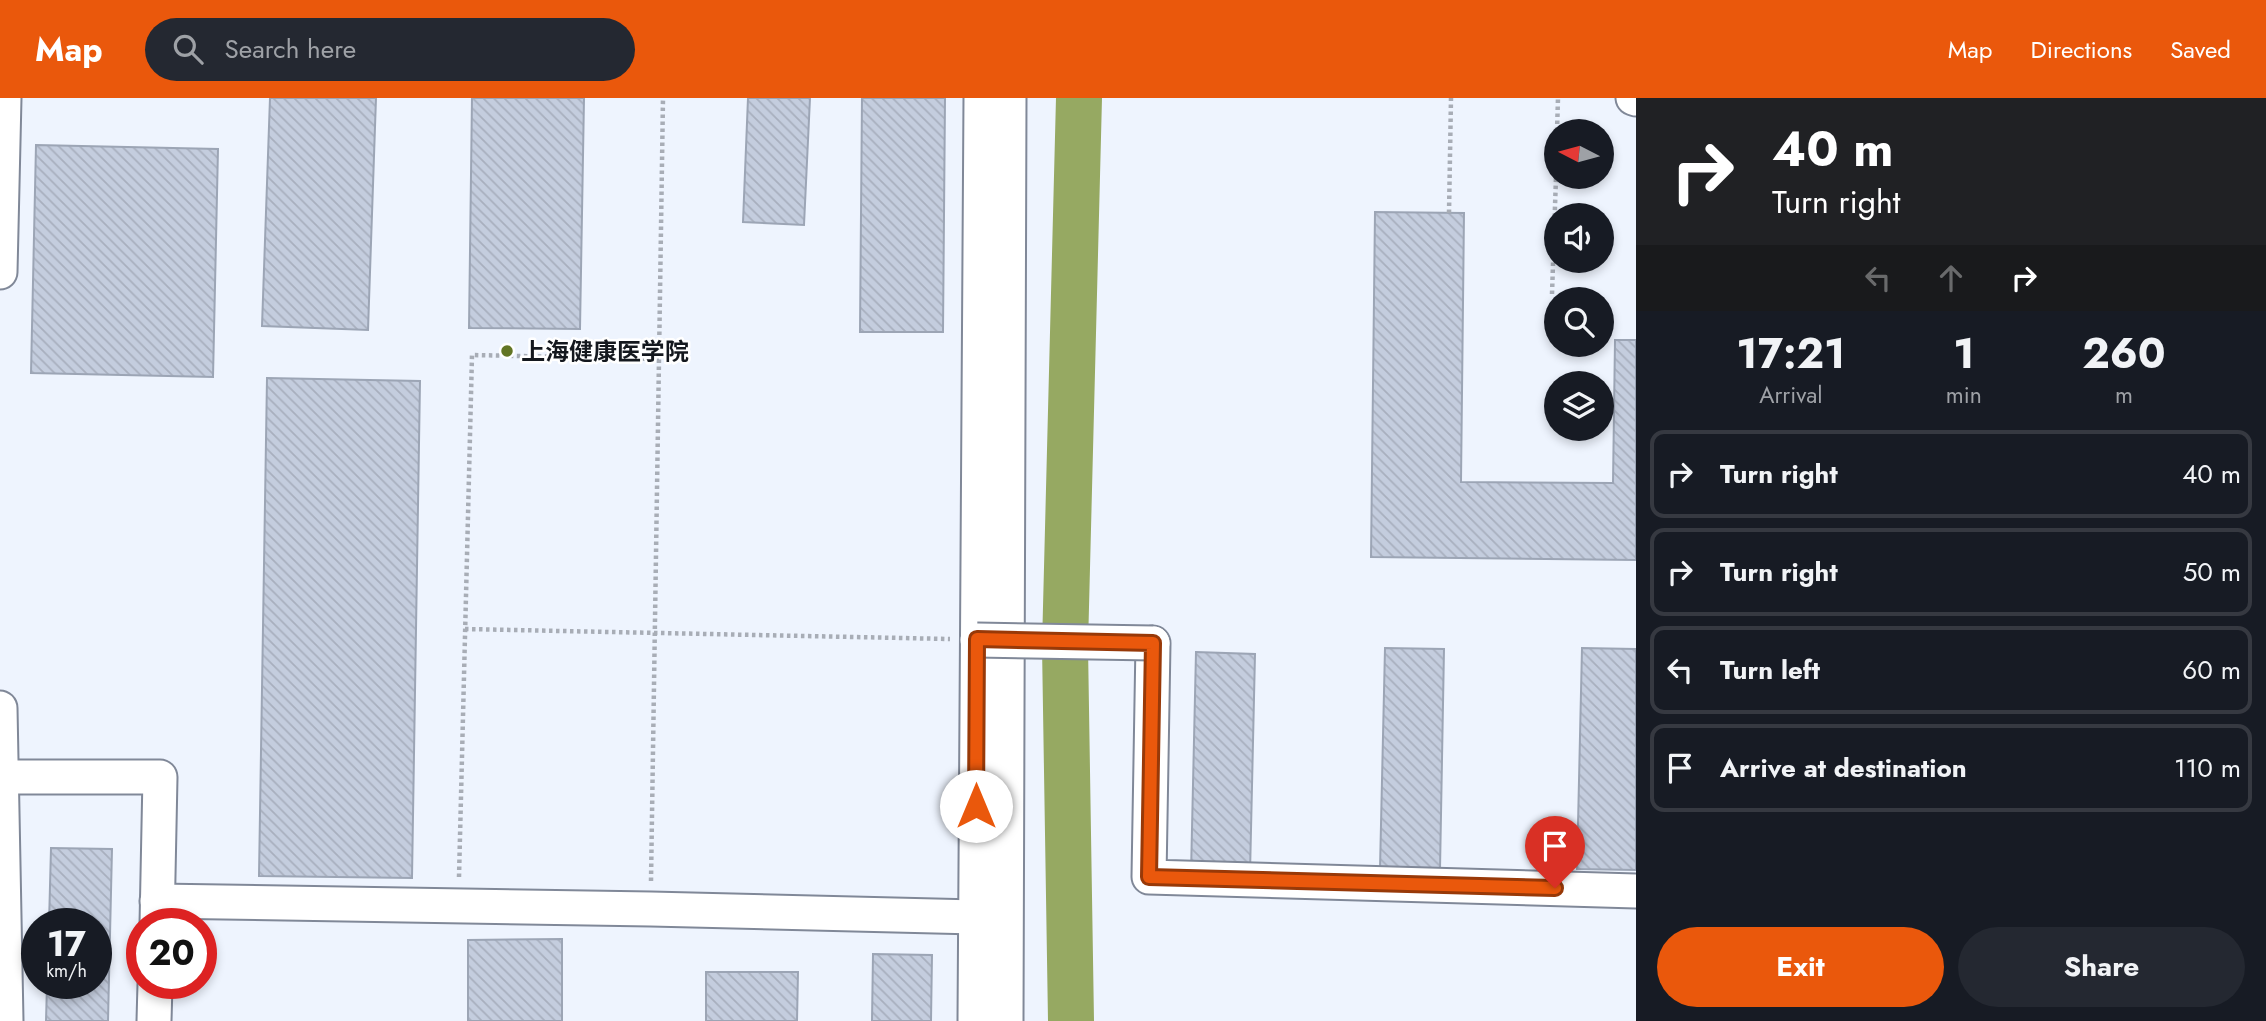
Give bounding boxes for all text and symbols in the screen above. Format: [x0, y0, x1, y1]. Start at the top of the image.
search box [145, 18, 635, 81]
text: Map [35, 26, 103, 73]
icon: search [169, 30, 207, 68]
text: Search here [225, 30, 356, 68]
text: Map [1948, 32, 1993, 67]
text: Directions [2031, 32, 2132, 67]
text: Saved [2170, 32, 2231, 67]
text: 40 m [1772, 114, 1894, 184]
north arrow [1544, 119, 1614, 189]
map controls [1544, 119, 1614, 441]
icon: right [1657, 126, 1748, 217]
text: Turn right [1772, 179, 1901, 225]
button: sound [1544, 203, 1614, 273]
icon: left [1859, 259, 1897, 297]
icon: ahead [1932, 259, 1970, 297]
icon: right [2005, 259, 2043, 297]
button: search [1544, 287, 1614, 357]
text: 17:21 [1736, 323, 1846, 384]
text: 1 [1953, 323, 1975, 384]
text: 260 [2082, 323, 2166, 384]
place label: 上海健康医学院 [521, 334, 689, 369]
marker: 上海健康医学院 [499, 343, 515, 359]
button: layers [1544, 371, 1614, 441]
text: Arrival [1759, 378, 1823, 412]
text: min [1946, 378, 1982, 412]
text: m [2115, 378, 2133, 412]
icon: right [1661, 455, 1699, 493]
text: Turn right [1720, 455, 1838, 493]
text: 40 m [2182, 455, 2241, 493]
icon: right [1661, 553, 1699, 591]
text: Turn right [1720, 553, 1838, 591]
text: 50 m [2183, 553, 2241, 591]
icon: left [1661, 651, 1699, 689]
text: Turn left [1720, 651, 1820, 689]
text: 60 m [2182, 651, 2241, 689]
icon: arrive [1661, 749, 1699, 787]
text: Arrive at destination [1720, 749, 1967, 787]
text: 110 m [2174, 749, 2241, 787]
position arrow [939, 769, 1013, 843]
pin [1525, 816, 1585, 888]
icon: arrive [1536, 827, 1574, 865]
speed limit sign: 20 [126, 908, 217, 999]
text: 17 [47, 919, 86, 969]
button: Exit [1657, 927, 1944, 1007]
button: Share [1958, 927, 2245, 1007]
text: km/h [46, 958, 87, 984]

